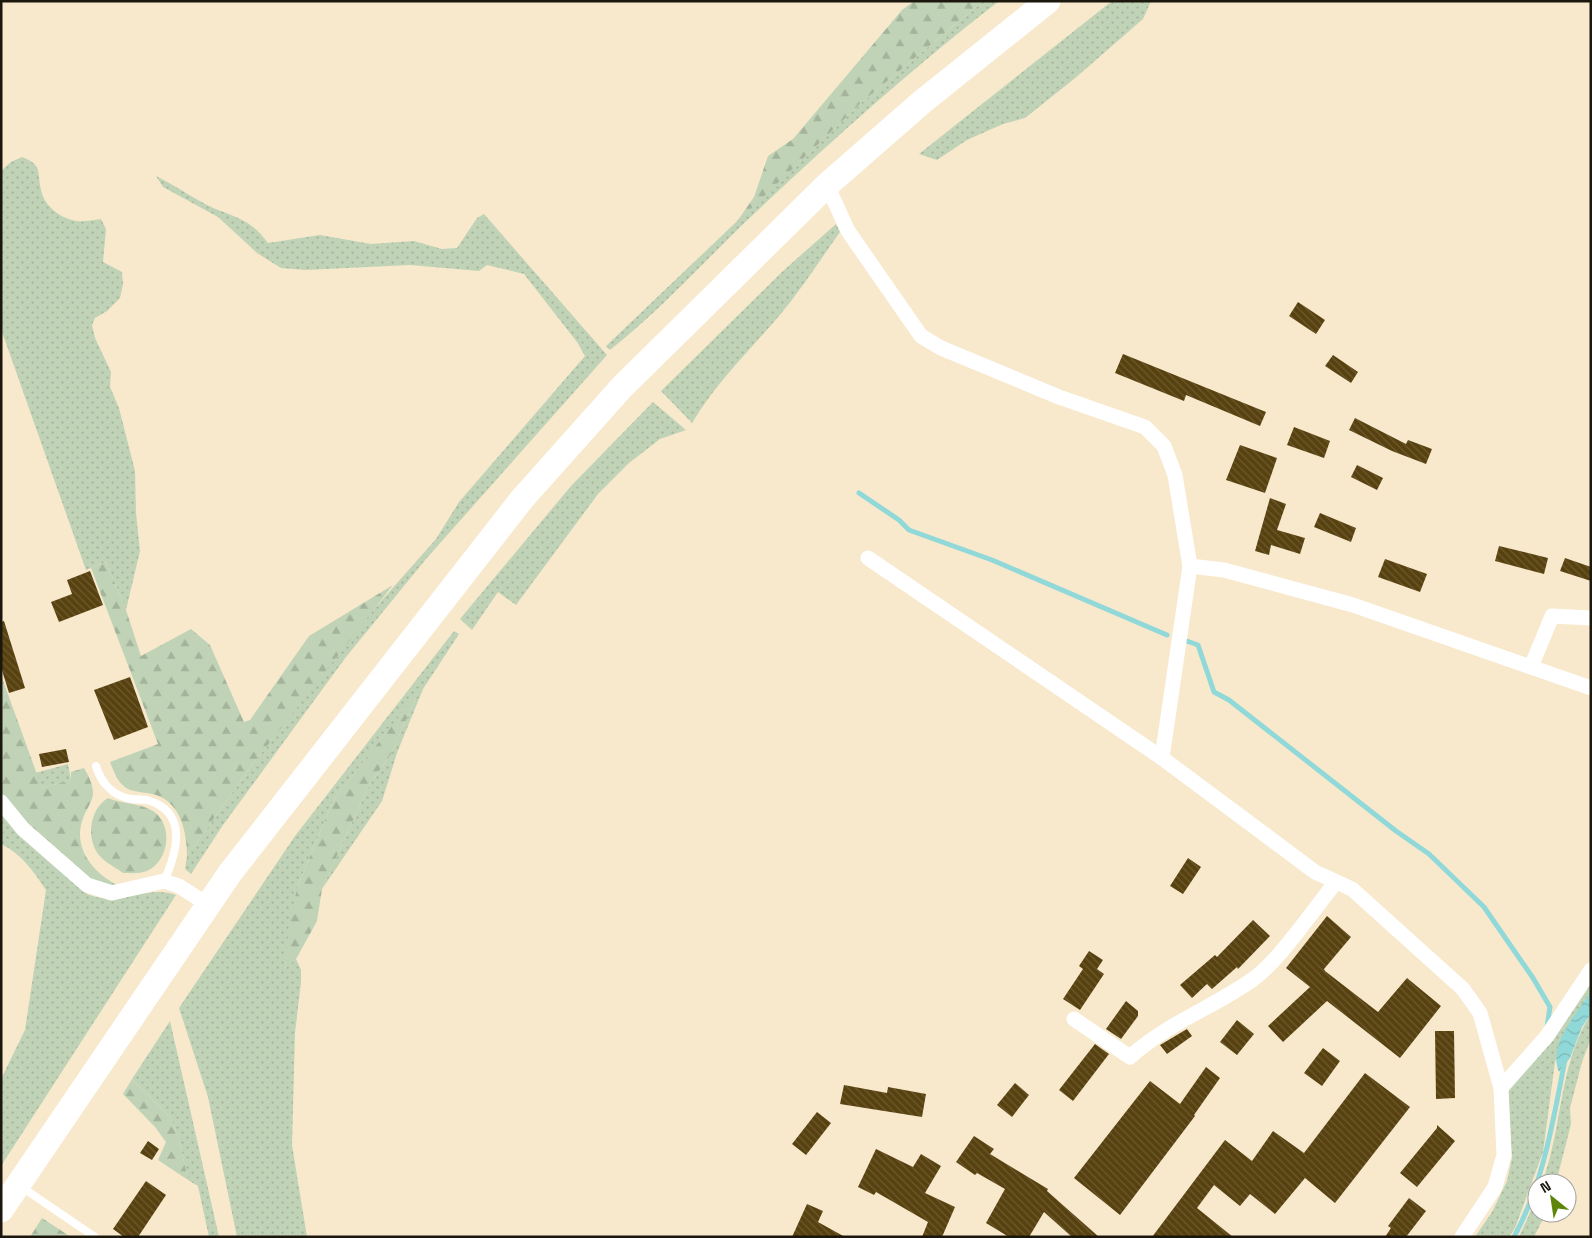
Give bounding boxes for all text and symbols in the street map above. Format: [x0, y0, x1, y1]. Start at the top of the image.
north arrow [1527, 1173, 1577, 1223]
text: N [1537, 1177, 1554, 1197]

